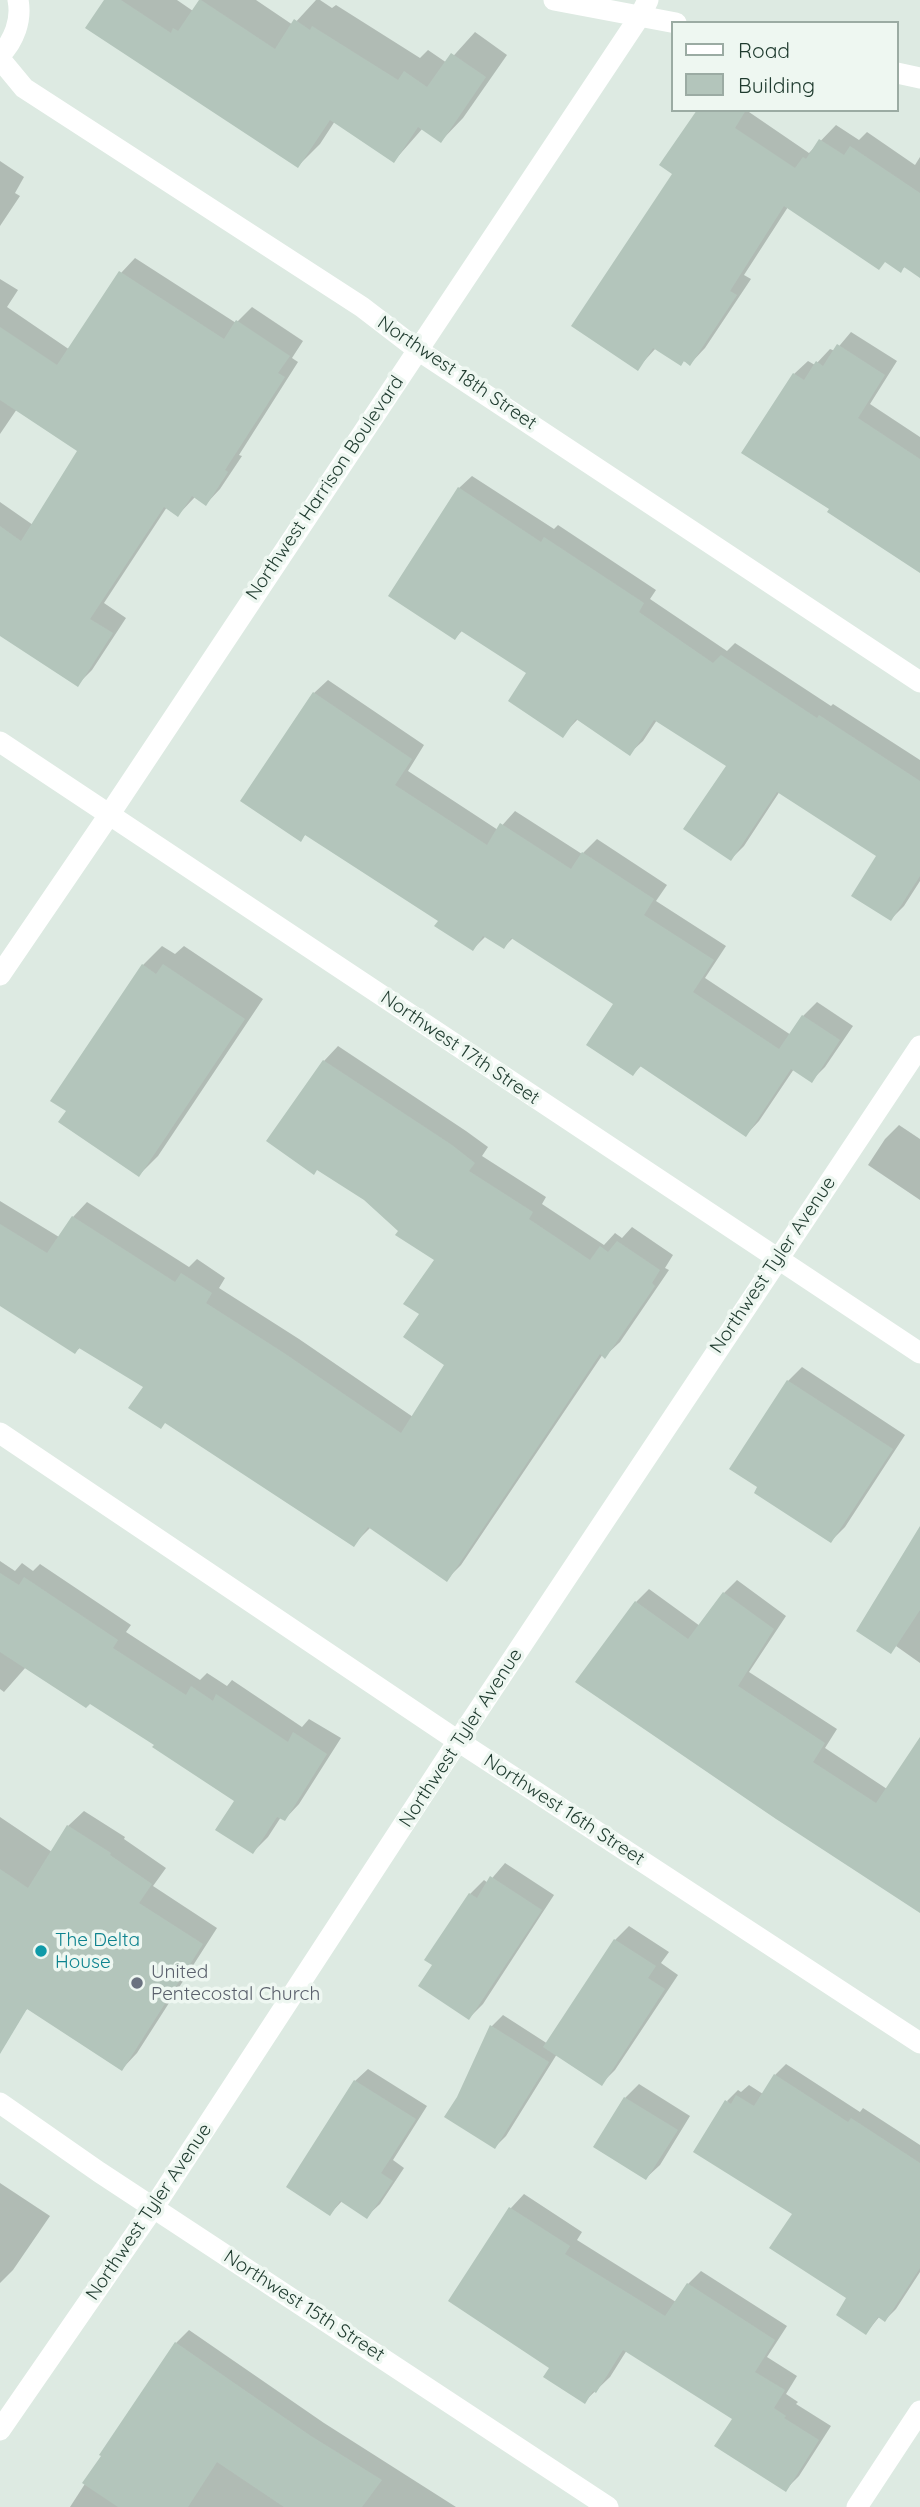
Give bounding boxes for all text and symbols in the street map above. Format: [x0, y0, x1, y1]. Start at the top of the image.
legend [671, 21, 899, 112]
text: Road [738, 37, 790, 63]
text: Building [738, 72, 815, 98]
street label: Northwest 18th Street [373, 311, 541, 435]
street label: Northwest Harrison Boulevard [241, 372, 409, 604]
street label: Northwest 17th Street [376, 986, 544, 1110]
street label: Northwest Tyler Avenue [705, 1172, 841, 1358]
street label: Northwest Tyler Avenue [395, 1644, 527, 1832]
street label: Northwest 16th Street [479, 1750, 649, 1870]
place label: The Delta House [55, 1929, 140, 1973]
marker: The Delta House [33, 1943, 49, 1959]
place label: United Pentecostal Church [151, 1961, 320, 2005]
marker: United Pentecostal Church [129, 1975, 145, 1991]
street label: Northwest Tyler Avenue [81, 2119, 217, 2305]
street label: Northwest 15th Street [219, 2245, 389, 2367]

